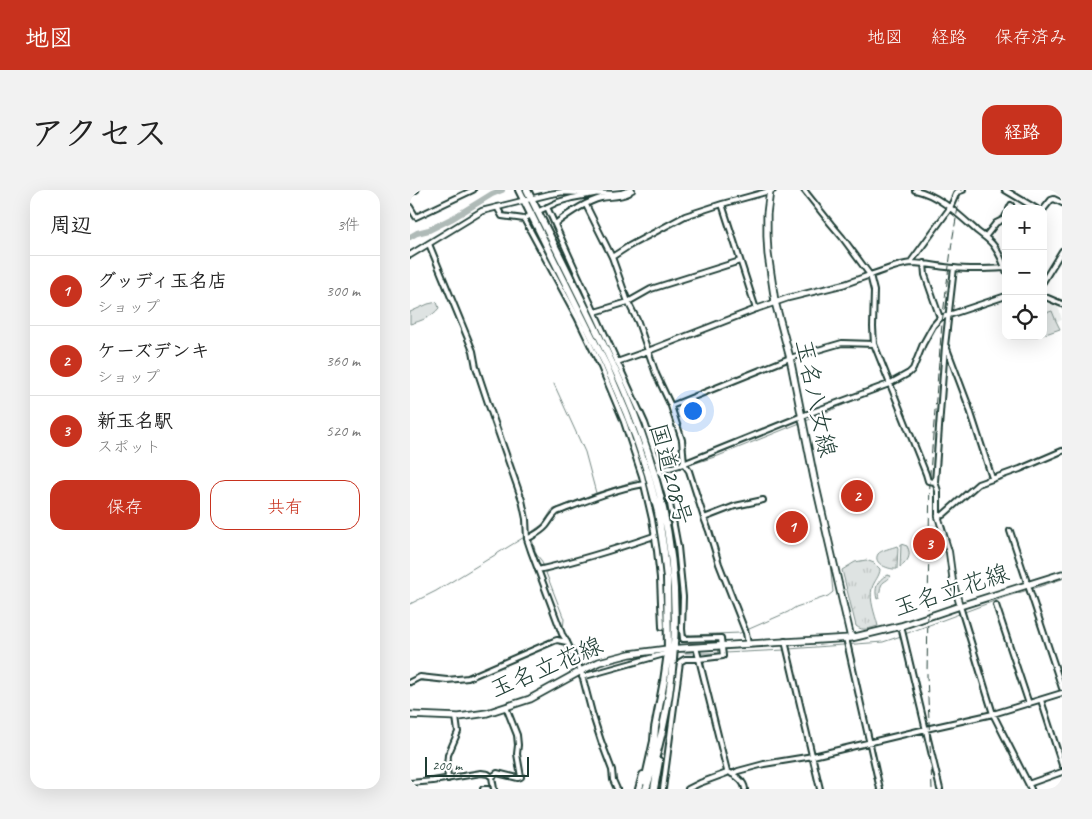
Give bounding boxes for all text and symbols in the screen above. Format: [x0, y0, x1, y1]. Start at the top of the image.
text: 地図 [25, 23, 73, 53]
text: 地図 [867, 26, 903, 48]
text: 経路 [931, 26, 967, 48]
text: 保存済み [995, 26, 1067, 48]
button: 経路 [982, 105, 1062, 155]
text: アクセス [30, 111, 168, 156]
map controls [1002, 205, 1047, 340]
button: + [1002, 205, 1047, 250]
text: 周辺 [50, 212, 92, 238]
text: 3件 [337, 215, 360, 235]
button: − [1002, 250, 1047, 295]
text: グッディ玉名店 [97, 269, 227, 293]
text: 1 [62, 281, 70, 301]
text: 300 m [326, 281, 360, 301]
button: locate [1002, 295, 1047, 340]
text: ショップ [97, 297, 160, 317]
street label: 玉名八女線 [789, 336, 843, 460]
text: ケーズデンキ [97, 339, 209, 363]
text: 2 [62, 351, 70, 371]
text: 360 m [326, 351, 360, 371]
text: ショップ [97, 367, 160, 387]
your location [680, 398, 706, 424]
text: 新玉名駅 [97, 409, 173, 433]
street label: 国道208号 [643, 420, 699, 528]
text: 3 [62, 421, 70, 441]
text: 520 m [326, 421, 360, 441]
text: スポット [97, 437, 161, 457]
pin: 2 [841, 477, 873, 515]
button: 保存 [50, 480, 200, 530]
button: 共有 [210, 480, 360, 530]
pin: 1 [776, 508, 808, 546]
pin: 3 [913, 525, 945, 563]
street label: 玉名立花線 [889, 557, 1013, 623]
street label: 玉名立花線 [485, 630, 607, 704]
scale bar [425, 754, 529, 777]
text: 200 m [432, 757, 462, 774]

